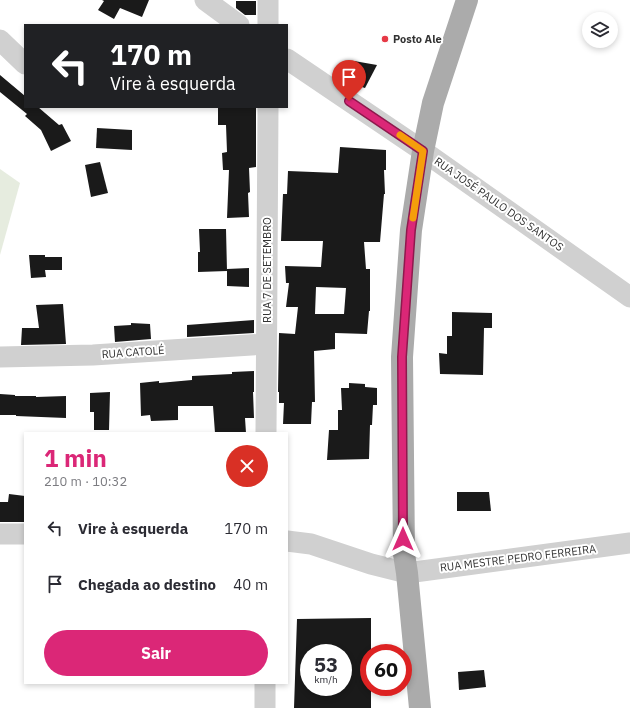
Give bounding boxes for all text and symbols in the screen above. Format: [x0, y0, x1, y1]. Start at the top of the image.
map controls [582, 12, 618, 48]
button: layers [582, 12, 618, 48]
place label: Posto Ale [393, 32, 442, 46]
marker: Posto Ale [380, 34, 390, 44]
text: 170 m [110, 36, 192, 73]
icon: left [44, 40, 96, 92]
pin [332, 60, 366, 101]
icon: arrive [338, 66, 360, 88]
text: Vire à esquerda [110, 72, 236, 95]
street label: RUA JOSÉ PAULO DOS SANTOS [432, 154, 566, 254]
street label: RUA 7 DE SETEMBRO [260, 217, 274, 323]
street label: RUA CATOLÉ [101, 343, 165, 361]
text: 1 min [44, 442, 107, 474]
button: close [226, 445, 268, 487]
text: 210 m · 10:32 [44, 473, 127, 490]
icon: left [44, 517, 66, 539]
position arrow [382, 518, 424, 560]
text: Vire à esquerda [78, 519, 188, 538]
text: 170 m [224, 519, 268, 538]
street label: RUA MESTRE PEDRO FERREIRA [439, 541, 597, 575]
icon: arrive [44, 573, 66, 595]
text: Chegada ao destino [78, 575, 216, 594]
text: 40 m [233, 575, 268, 594]
button: Sair [44, 630, 268, 676]
speed limit sign: 60 [360, 644, 412, 696]
text: 53 [314, 651, 338, 678]
text: km/h [314, 673, 338, 686]

